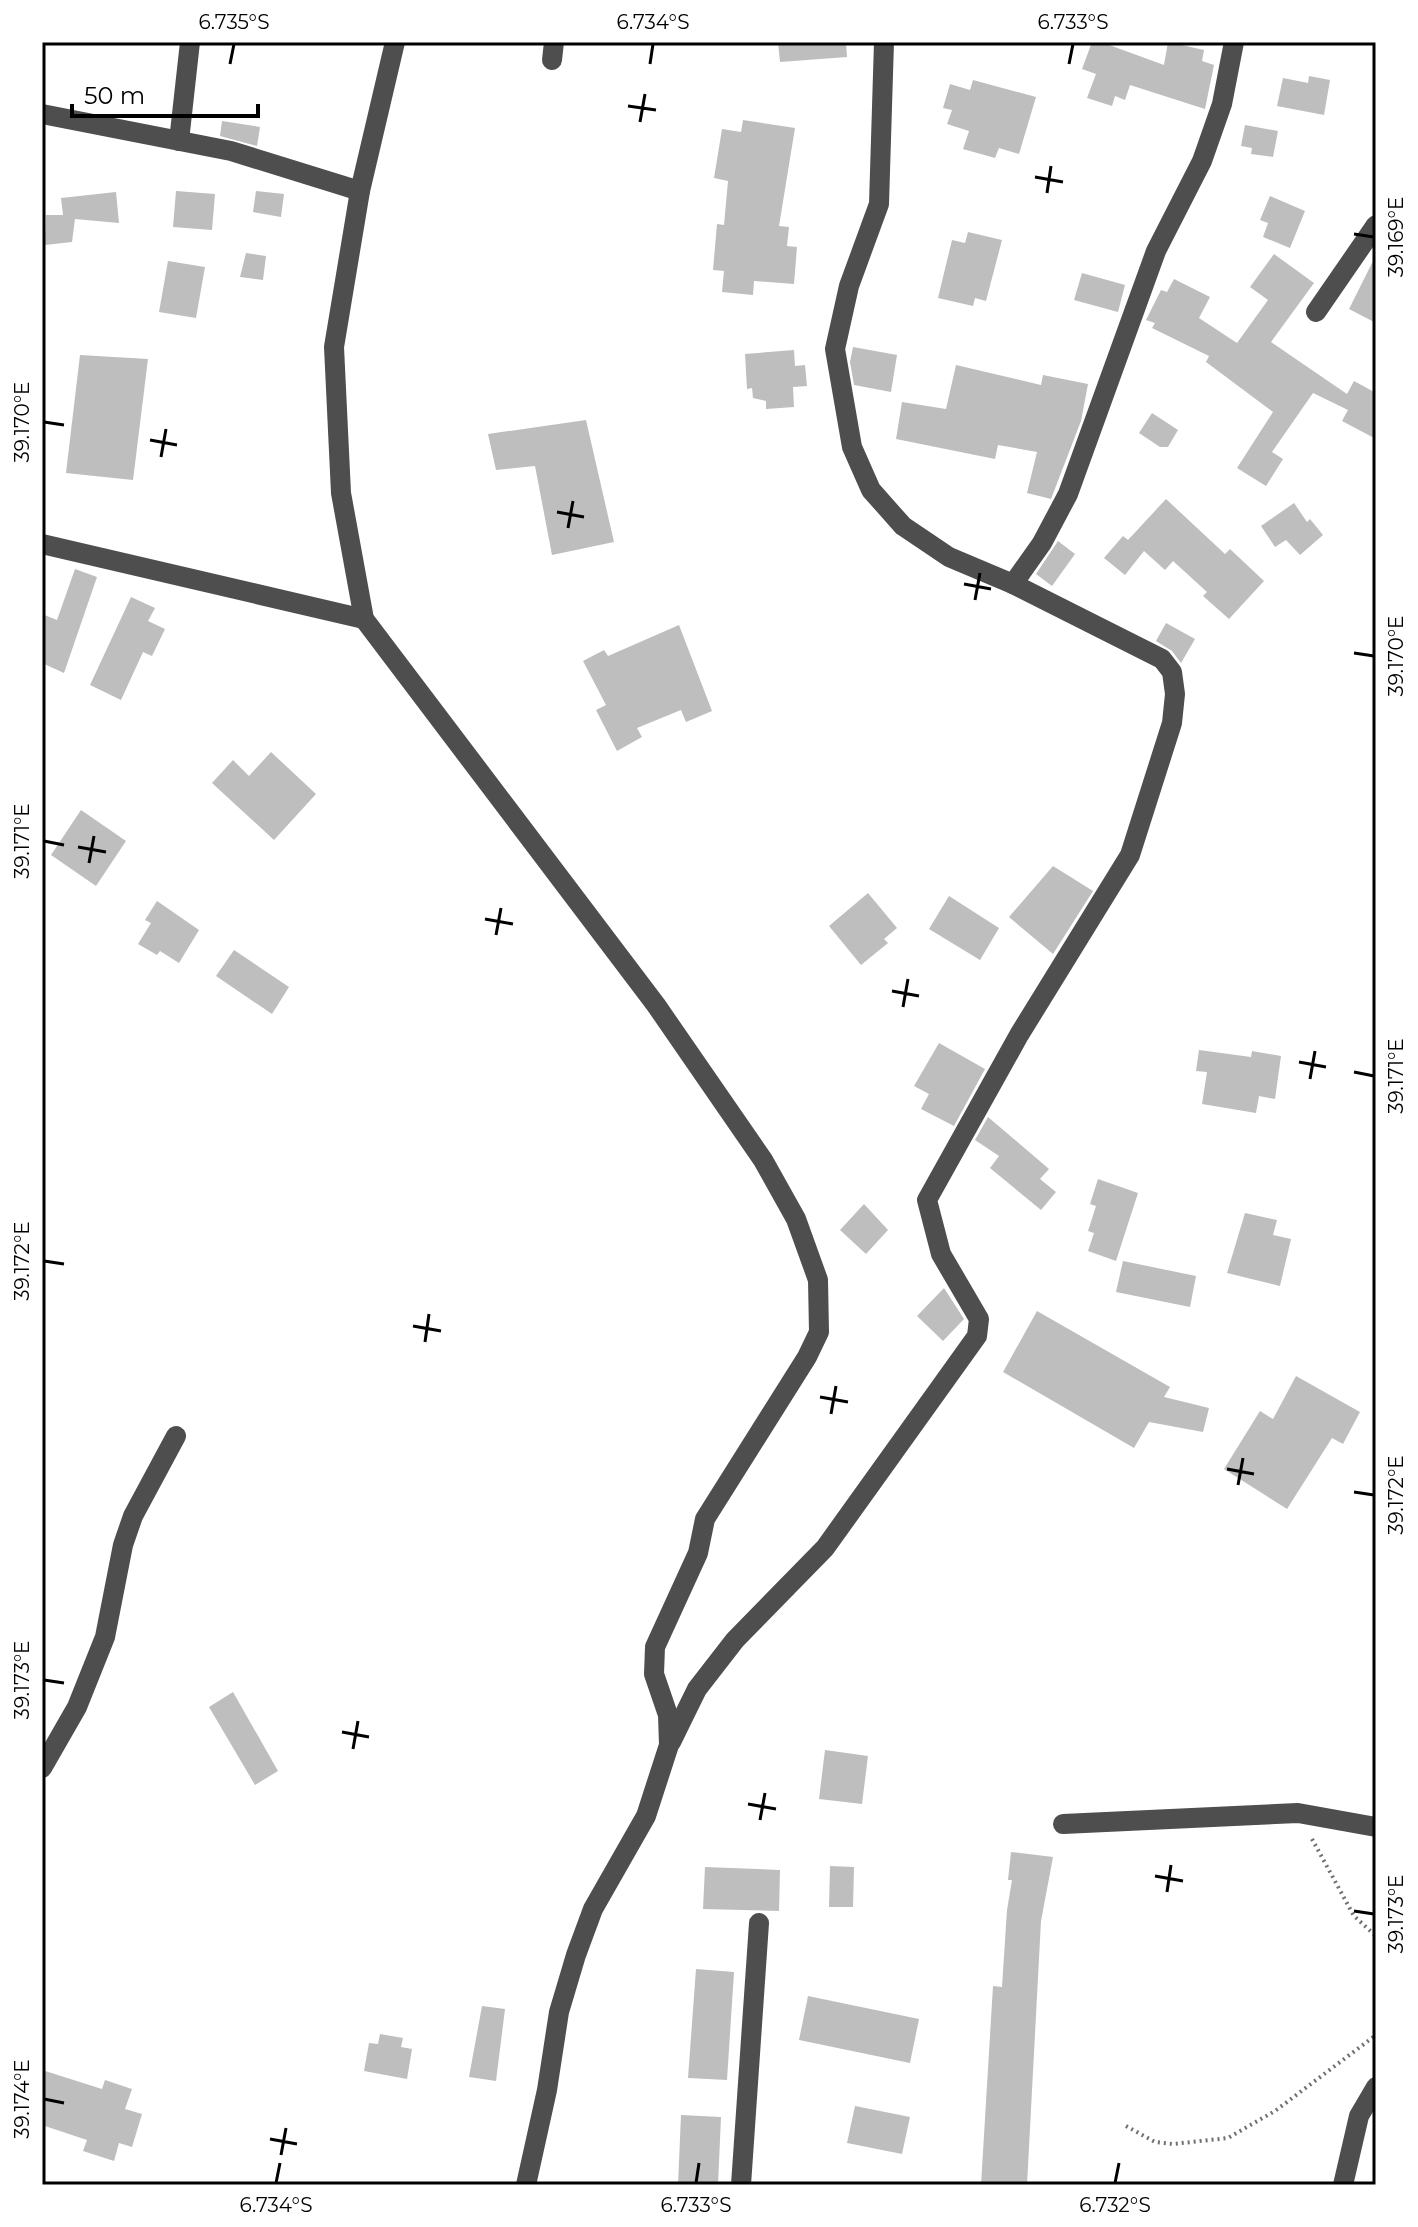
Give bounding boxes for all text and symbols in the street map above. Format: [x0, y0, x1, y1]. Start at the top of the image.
text: 6.735°S [198, 10, 270, 34]
text: 6.734°S [617, 10, 689, 34]
text: 6.733°S [1037, 10, 1109, 34]
scale bar [72, 68, 258, 118]
text: 50 m [84, 81, 145, 110]
text: 39.169°E [1384, 197, 1408, 277]
text: 39.170°E [10, 382, 34, 462]
text: 39.170°E [1384, 616, 1408, 696]
text: 39.171°E [10, 803, 34, 879]
text: 39.171°E [1384, 1038, 1408, 1114]
text: 39.172°E [10, 1221, 34, 1301]
text: 39.172°E [1384, 1455, 1408, 1535]
text: 39.173°E [10, 1641, 34, 1719]
text: 39.173°E [1384, 1875, 1408, 1953]
text: 39.174°E [10, 2059, 34, 2139]
text: 6.734°S [240, 2193, 312, 2217]
text: 6.733°S [660, 2193, 732, 2217]
text: 6.732°S [1079, 2193, 1151, 2217]

